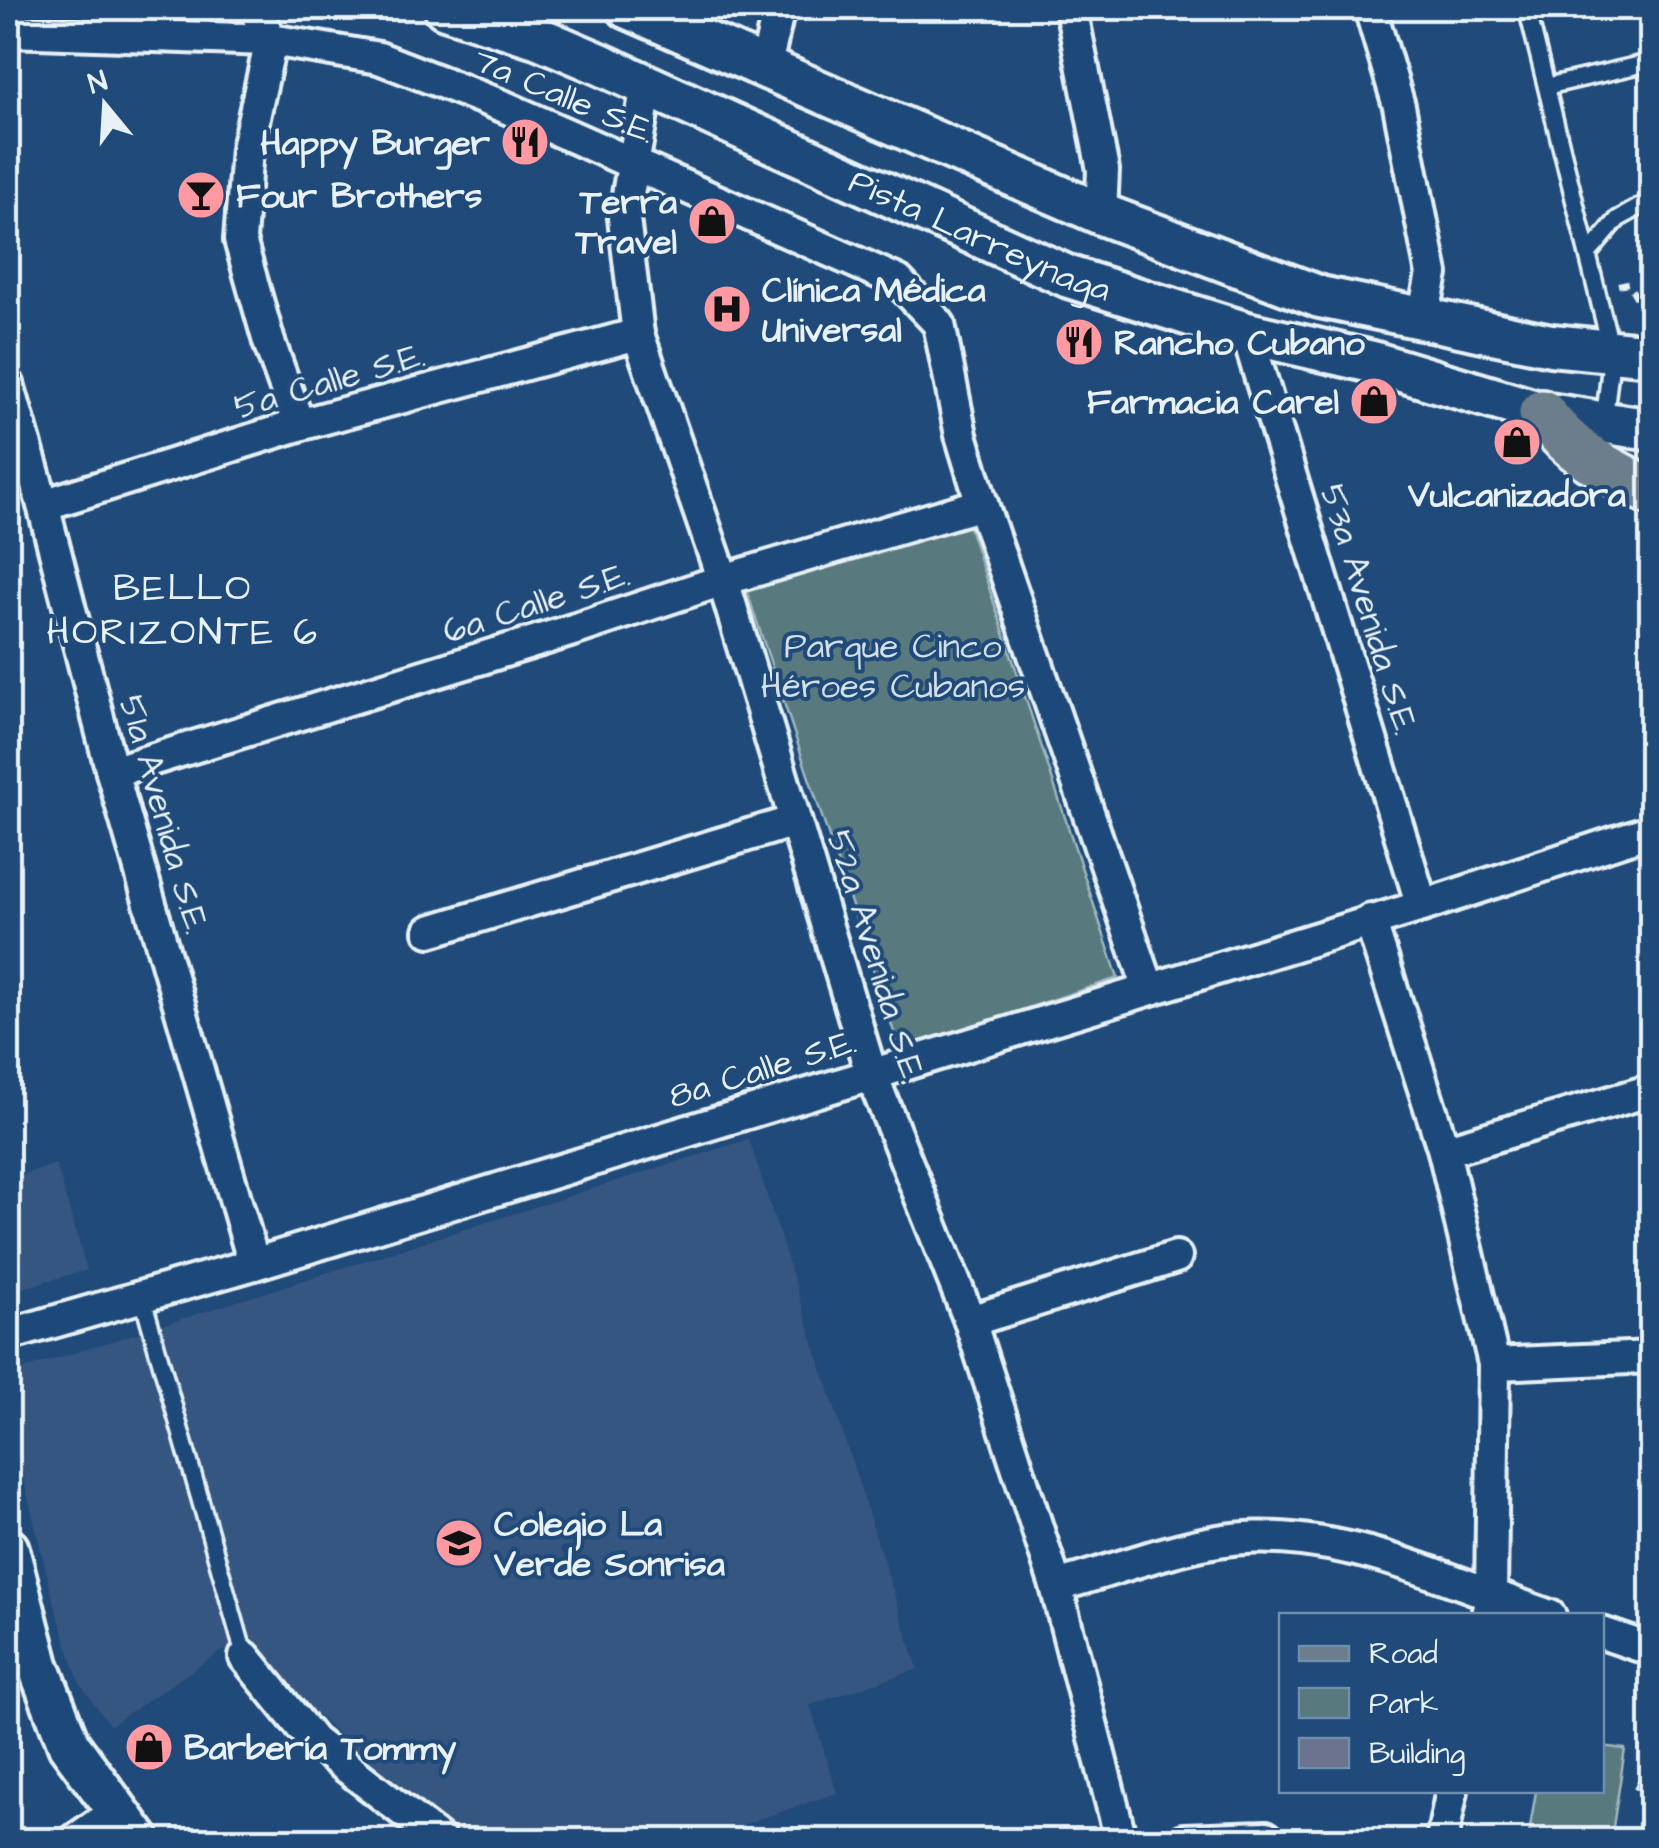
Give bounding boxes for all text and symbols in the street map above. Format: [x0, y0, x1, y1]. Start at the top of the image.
street label: 7a Calle S.E. [466, 36, 663, 157]
north arrow [55, 55, 155, 155]
text: N [83, 61, 113, 104]
restaurant icon: Happy Burger [499, 116, 551, 168]
place label: Happy Burger [261, 119, 491, 170]
street label: Pista Larreynaga [841, 157, 1117, 315]
bar icon: Four Brothers [175, 169, 227, 221]
place label: Four Brothers [236, 172, 482, 221]
place label: Terra Travel [574, 178, 677, 267]
shop icon: Terra Travel [686, 195, 738, 247]
place label: Clínica Médica Universal [762, 266, 986, 355]
hospital icon: Clínica Médica Universal [701, 283, 753, 335]
restaurant icon: Rancho Cubano [1053, 316, 1105, 368]
place label: Rancho Cubano [1114, 319, 1365, 368]
street label: 5a Calle S.E. [228, 331, 430, 432]
shop icon: Farmacia Carel [1348, 375, 1400, 427]
place label: Farmacia Carel [1087, 378, 1339, 427]
shop icon: Vulcanizadora [1491, 416, 1543, 468]
place label: Vulcanizadora [1407, 471, 1626, 520]
street label: 53a Avenida S.E. [1307, 478, 1430, 741]
street label: 6a Calle S.E. [437, 550, 636, 657]
district label: BELLO HORIZONTE 6 [46, 563, 320, 659]
park label: Parque Cinco Héroes Cubanos [761, 622, 1025, 711]
street label: 51a Avenida S.E. [106, 689, 221, 939]
street label: 52a Avenida S.E. [814, 824, 937, 1089]
street label: 8a Calle S.E. [662, 1018, 862, 1121]
place label: Colegio La Verde Sonrisa [493, 1500, 725, 1589]
school or university icon: Colegio La Verde Sonrisa [433, 1517, 485, 1569]
legend [1279, 1613, 1604, 1793]
text: Road [1369, 1633, 1438, 1675]
text: Park [1369, 1683, 1438, 1725]
shop icon: Barbería Tommy [123, 1721, 175, 1773]
place label: Barbería Tommy [184, 1724, 457, 1775]
text: Building [1369, 1733, 1465, 1776]

